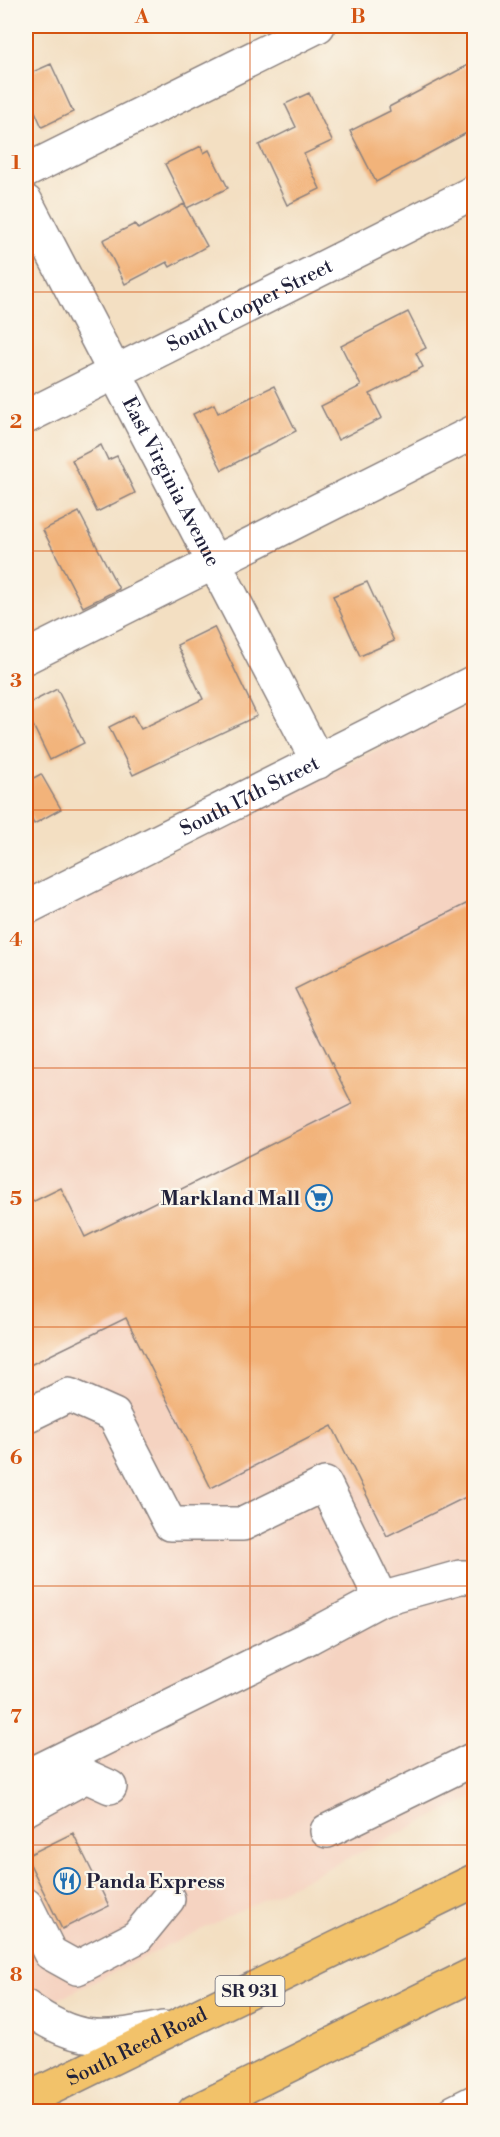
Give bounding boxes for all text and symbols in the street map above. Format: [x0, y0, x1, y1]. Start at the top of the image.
text: A [134, 5, 150, 30]
text: B [350, 5, 366, 30]
text: 1 [11, 151, 21, 176]
street label: South Cooper Street [163, 254, 337, 358]
street label: East Virginia Avenue [116, 393, 225, 571]
text: 2 [10, 410, 22, 435]
text: 3 [10, 669, 22, 694]
street label: South 17th Street [176, 751, 324, 842]
text: 4 [9, 928, 23, 953]
supermarket icon: Markland Mall [304, 1183, 334, 1213]
text: 5 [10, 1187, 22, 1212]
place label: Markland Mall [161, 1187, 300, 1212]
text: 6 [10, 1446, 23, 1471]
text: 7 [10, 1705, 22, 1730]
restaurant icon: Panda Express [52, 1866, 82, 1896]
place label: Panda Express [86, 1870, 225, 1895]
text: 8 [10, 1963, 23, 1988]
road number: SR 931 [216, 1976, 284, 2006]
street label: South Reed Road [63, 2002, 212, 2092]

